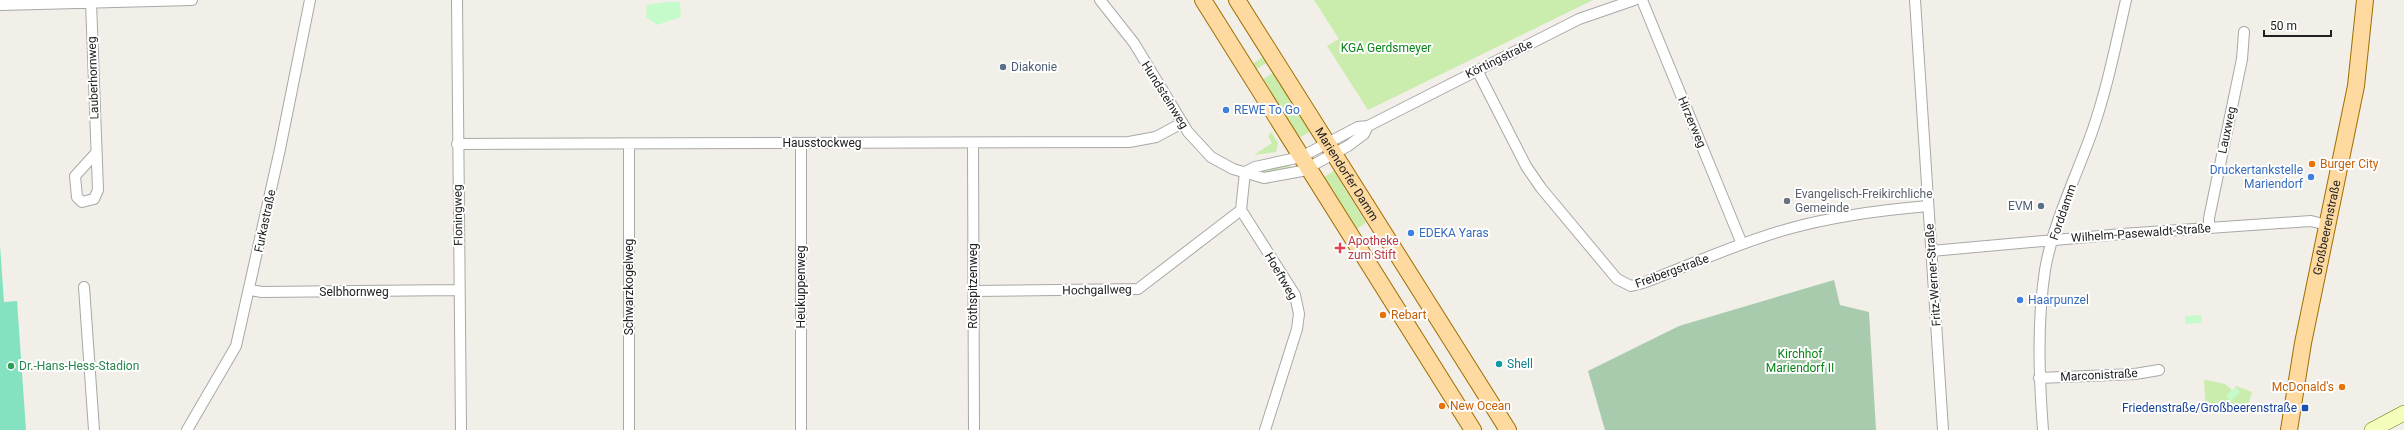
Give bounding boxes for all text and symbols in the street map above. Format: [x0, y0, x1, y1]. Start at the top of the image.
scale bar [2264, 12, 2331, 38]
text: 50 m [2270, 19, 2297, 33]
street label: Lauberhornweg [85, 36, 101, 120]
street label: Körtingstraße [1463, 37, 1535, 81]
park label: KGA Gerdsmeyer [1341, 41, 1431, 55]
street label: Hundsteinweg [1139, 59, 1191, 131]
place label: Diakonie [1011, 60, 1057, 74]
marker: Diakonie [998, 62, 1008, 72]
street label: Hirzerweg [1675, 94, 1709, 150]
place label: REWE To Go [1234, 103, 1300, 117]
marker: REWE To Go [1221, 105, 1231, 115]
street label: Lauxweg [2215, 105, 2239, 155]
street label: Mariendorfer Damm [1312, 125, 1381, 224]
street label: Hausstockweg [782, 136, 862, 150]
place label: Burger City [2320, 157, 2379, 171]
marker: Burger City [2307, 159, 2317, 169]
place label: Druckertankstelle Mariendorf [2210, 163, 2304, 191]
marker: Druckertankstelle Mariendorf [2306, 172, 2316, 182]
street label: Großbeerenstraße [2310, 179, 2343, 276]
street label: Forddamm [2047, 182, 2079, 242]
street label: Floningweg [450, 184, 466, 246]
place label: Evangelisch-Freikirchliche Gemeinde [1795, 187, 1933, 215]
street label: Furkastraße [252, 188, 278, 254]
marker: Evangelisch-Freikirchliche Gemeinde [1782, 196, 1792, 206]
place label: EVM [2008, 199, 2033, 213]
marker: EVM [2036, 201, 2046, 211]
street label: Wilhelm-Pasewaldt-Straße [2071, 221, 2211, 245]
street label: Fritz-Werner-Straße [1922, 223, 1944, 327]
place label: EDEKA Yaras [1419, 226, 1489, 240]
marker: EDEKA Yaras [1406, 228, 1416, 238]
place label: Apotheke zum Stift [1348, 234, 1399, 262]
street label: Schwarzkogelweg [622, 239, 636, 335]
street label: Röthspitzenweg [966, 243, 980, 329]
marker: Apotheke zum Stift [1335, 243, 1345, 253]
street label: Heukuppenweg [794, 246, 808, 328]
street label: Hoeftweg [1262, 250, 1300, 302]
street label: Freibergstraße [1633, 251, 1711, 291]
street label: Hochgallweg [1062, 282, 1132, 298]
street label: Selbhornweg [319, 285, 389, 299]
place label: Haarpunzel [2028, 293, 2089, 307]
marker: Haarpunzel [2015, 295, 2025, 305]
place label: Rebart [1391, 308, 1426, 322]
marker: Rebart [1378, 310, 1388, 320]
park label: Kirchhof Mariendorf II [1766, 347, 1834, 375]
place label: Shell [1507, 357, 1533, 371]
place label: Dr.-Hans-Hess-Stadion [19, 359, 139, 373]
marker: Shell [1494, 359, 1504, 369]
marker: Dr.-Hans-Hess-Stadion [6, 361, 16, 371]
street label: Marconistraße [2060, 366, 2138, 384]
place label: McDonald's [2272, 380, 2334, 394]
marker: McDonald's [2337, 382, 2347, 392]
place label: New Ocean [1450, 399, 1511, 413]
marker: New Ocean [1437, 401, 1447, 411]
place label: Friedenstraße/Großbeerenstraße [2122, 401, 2297, 415]
marker: Friedenstraße/Großbeerenstraße [2300, 403, 2310, 413]

